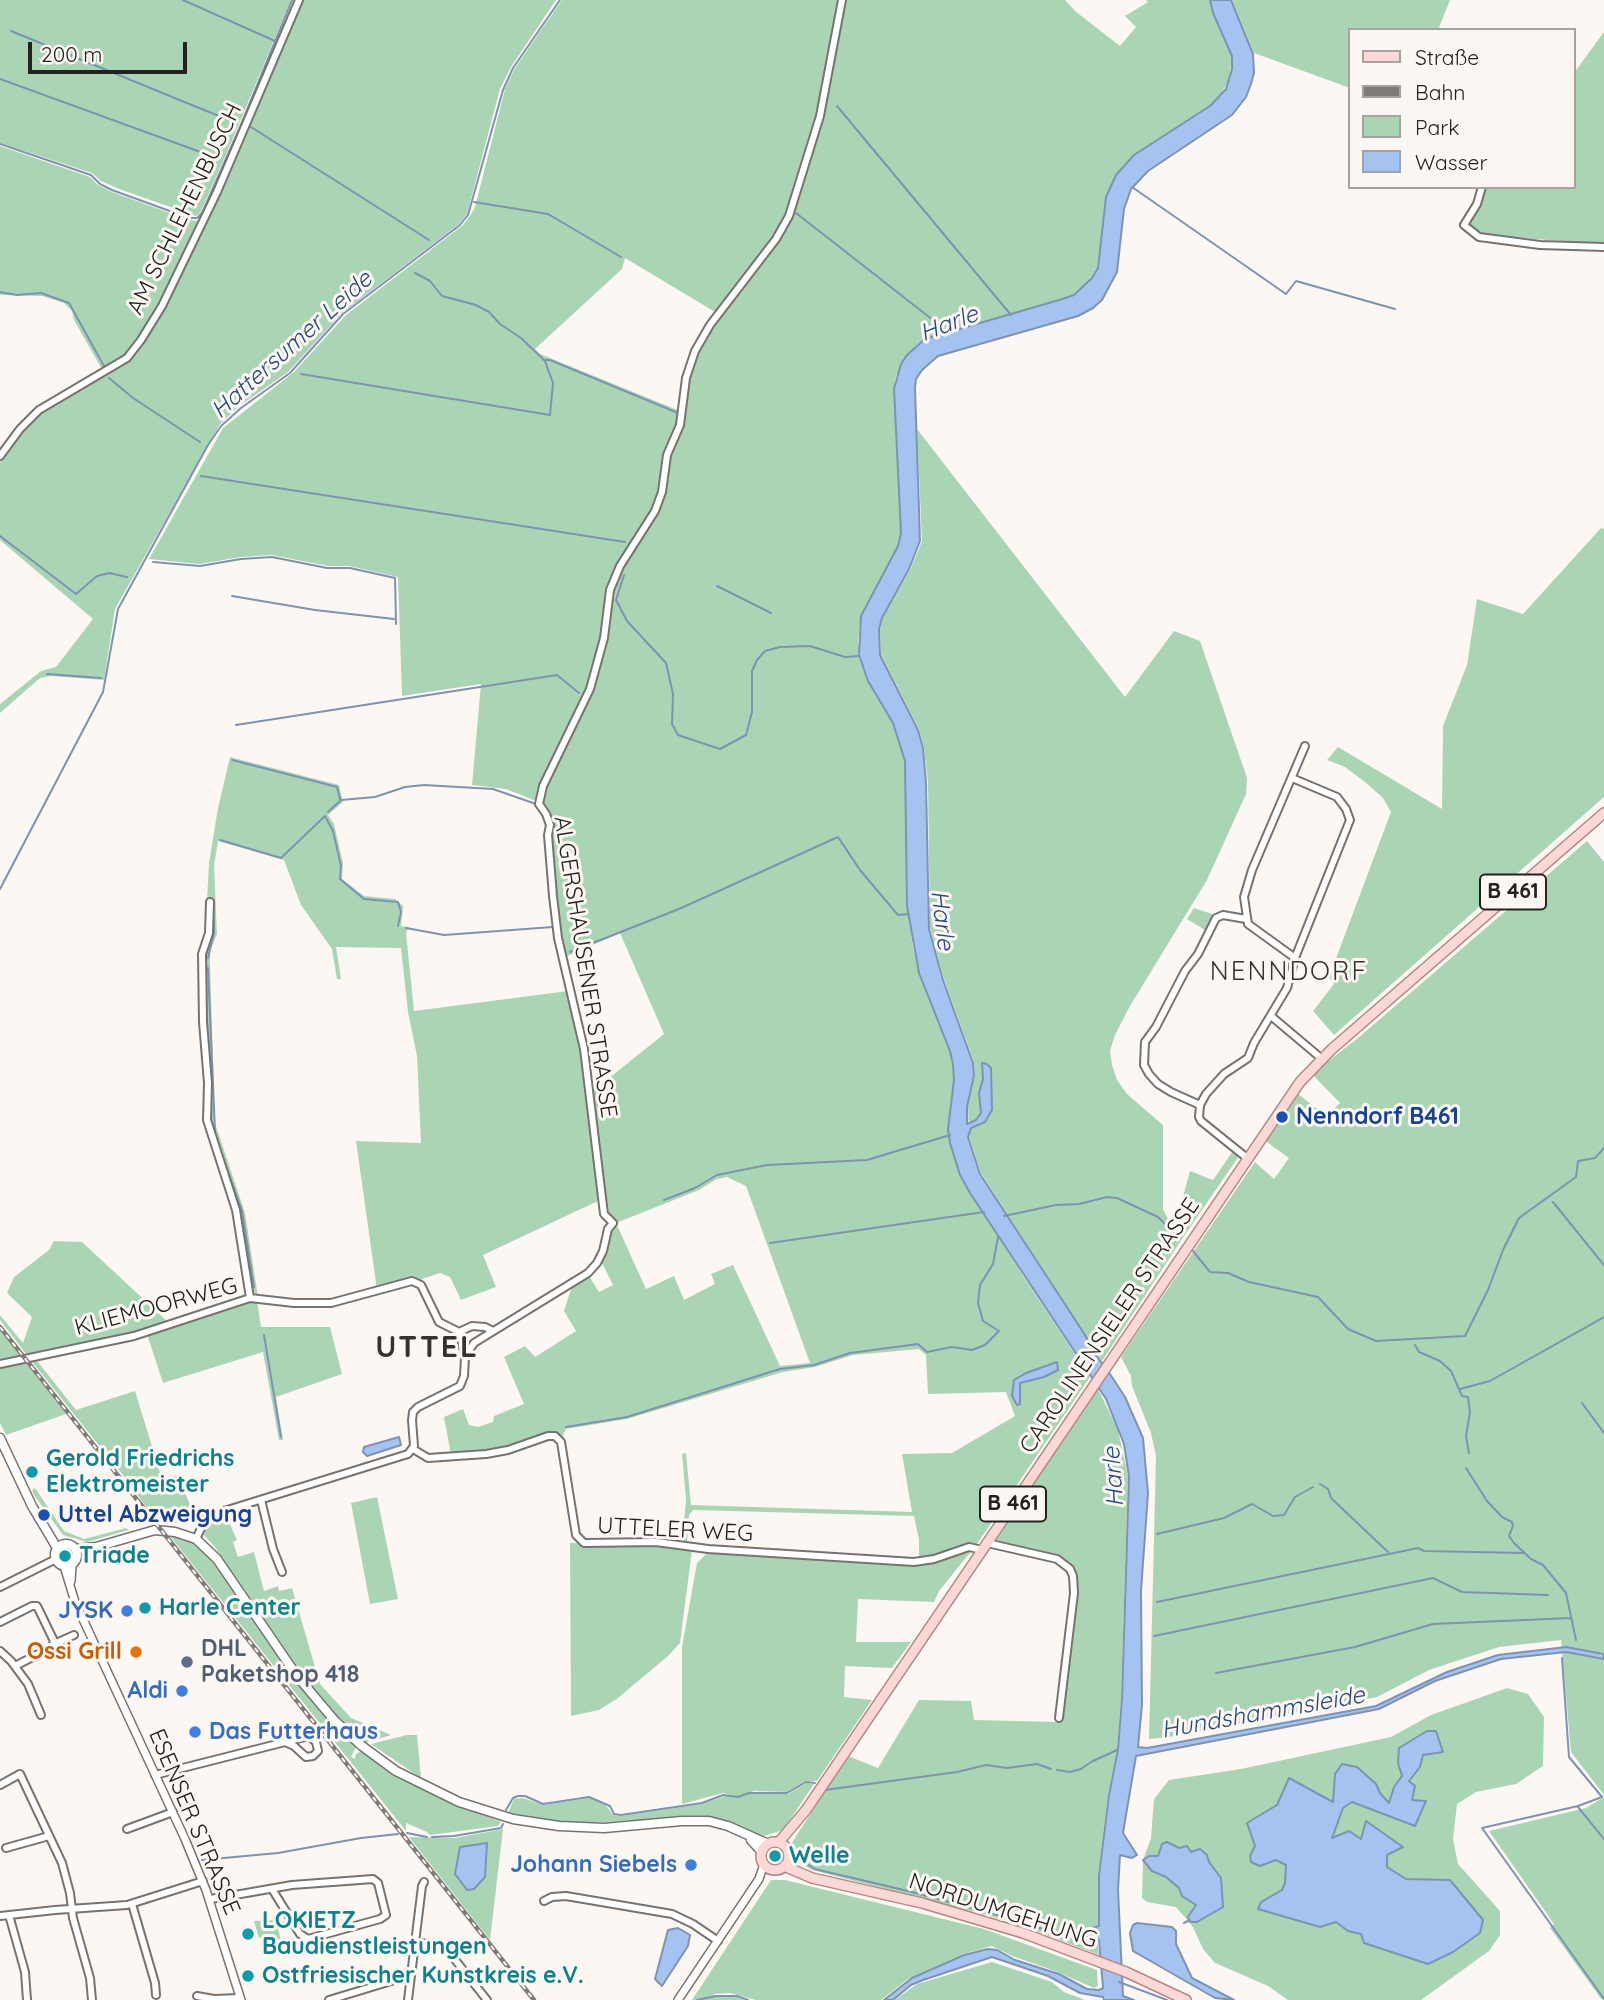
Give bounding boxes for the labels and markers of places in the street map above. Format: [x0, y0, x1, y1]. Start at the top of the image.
place label: Nenndorf B461 [1296, 1103, 1459, 1131]
marker: Nenndorf B461 [1274, 1109, 1290, 1125]
place label: Gerold Friedrichs Elektromeister [46, 1445, 234, 1499]
marker: Gerold Friedrichs Elektromeister [24, 1464, 40, 1480]
place label: Uttel Abzweigung [58, 1501, 252, 1529]
marker: Uttel Abzweigung [36, 1507, 52, 1523]
place label: Triade [79, 1542, 150, 1570]
marker: Triade [57, 1548, 73, 1564]
place label: Harle Center [159, 1594, 300, 1622]
place label: JYSK [58, 1597, 113, 1625]
marker: Harle Center [137, 1600, 153, 1616]
marker: JYSK [119, 1603, 135, 1619]
place label: DHL Paketshop 418 [201, 1635, 359, 1689]
place label: Ossi Grill [27, 1638, 122, 1666]
marker: Ossi Grill [128, 1644, 144, 1660]
marker: DHL Paketshop 418 [179, 1654, 195, 1670]
place label: Aldi [127, 1677, 168, 1705]
marker: Aldi [174, 1683, 190, 1699]
place label: Das Futterhaus [209, 1718, 378, 1746]
marker: Das Futterhaus [187, 1724, 203, 1740]
place label: Welle [789, 1842, 850, 1870]
marker: Welle [767, 1848, 783, 1864]
place label: Johann Siebels [510, 1851, 677, 1879]
marker: Johann Siebels [683, 1857, 699, 1873]
place label: LOKIETZ Baudienstleistungen [262, 1907, 487, 1961]
marker: LOKIETZ Baudienstleistungen [240, 1926, 256, 1942]
place label: Ostfriesischer Kunstkreis e.V. [262, 1962, 584, 1990]
marker: Ostfriesischer Kunstkreis e.V. [240, 1968, 256, 1984]

